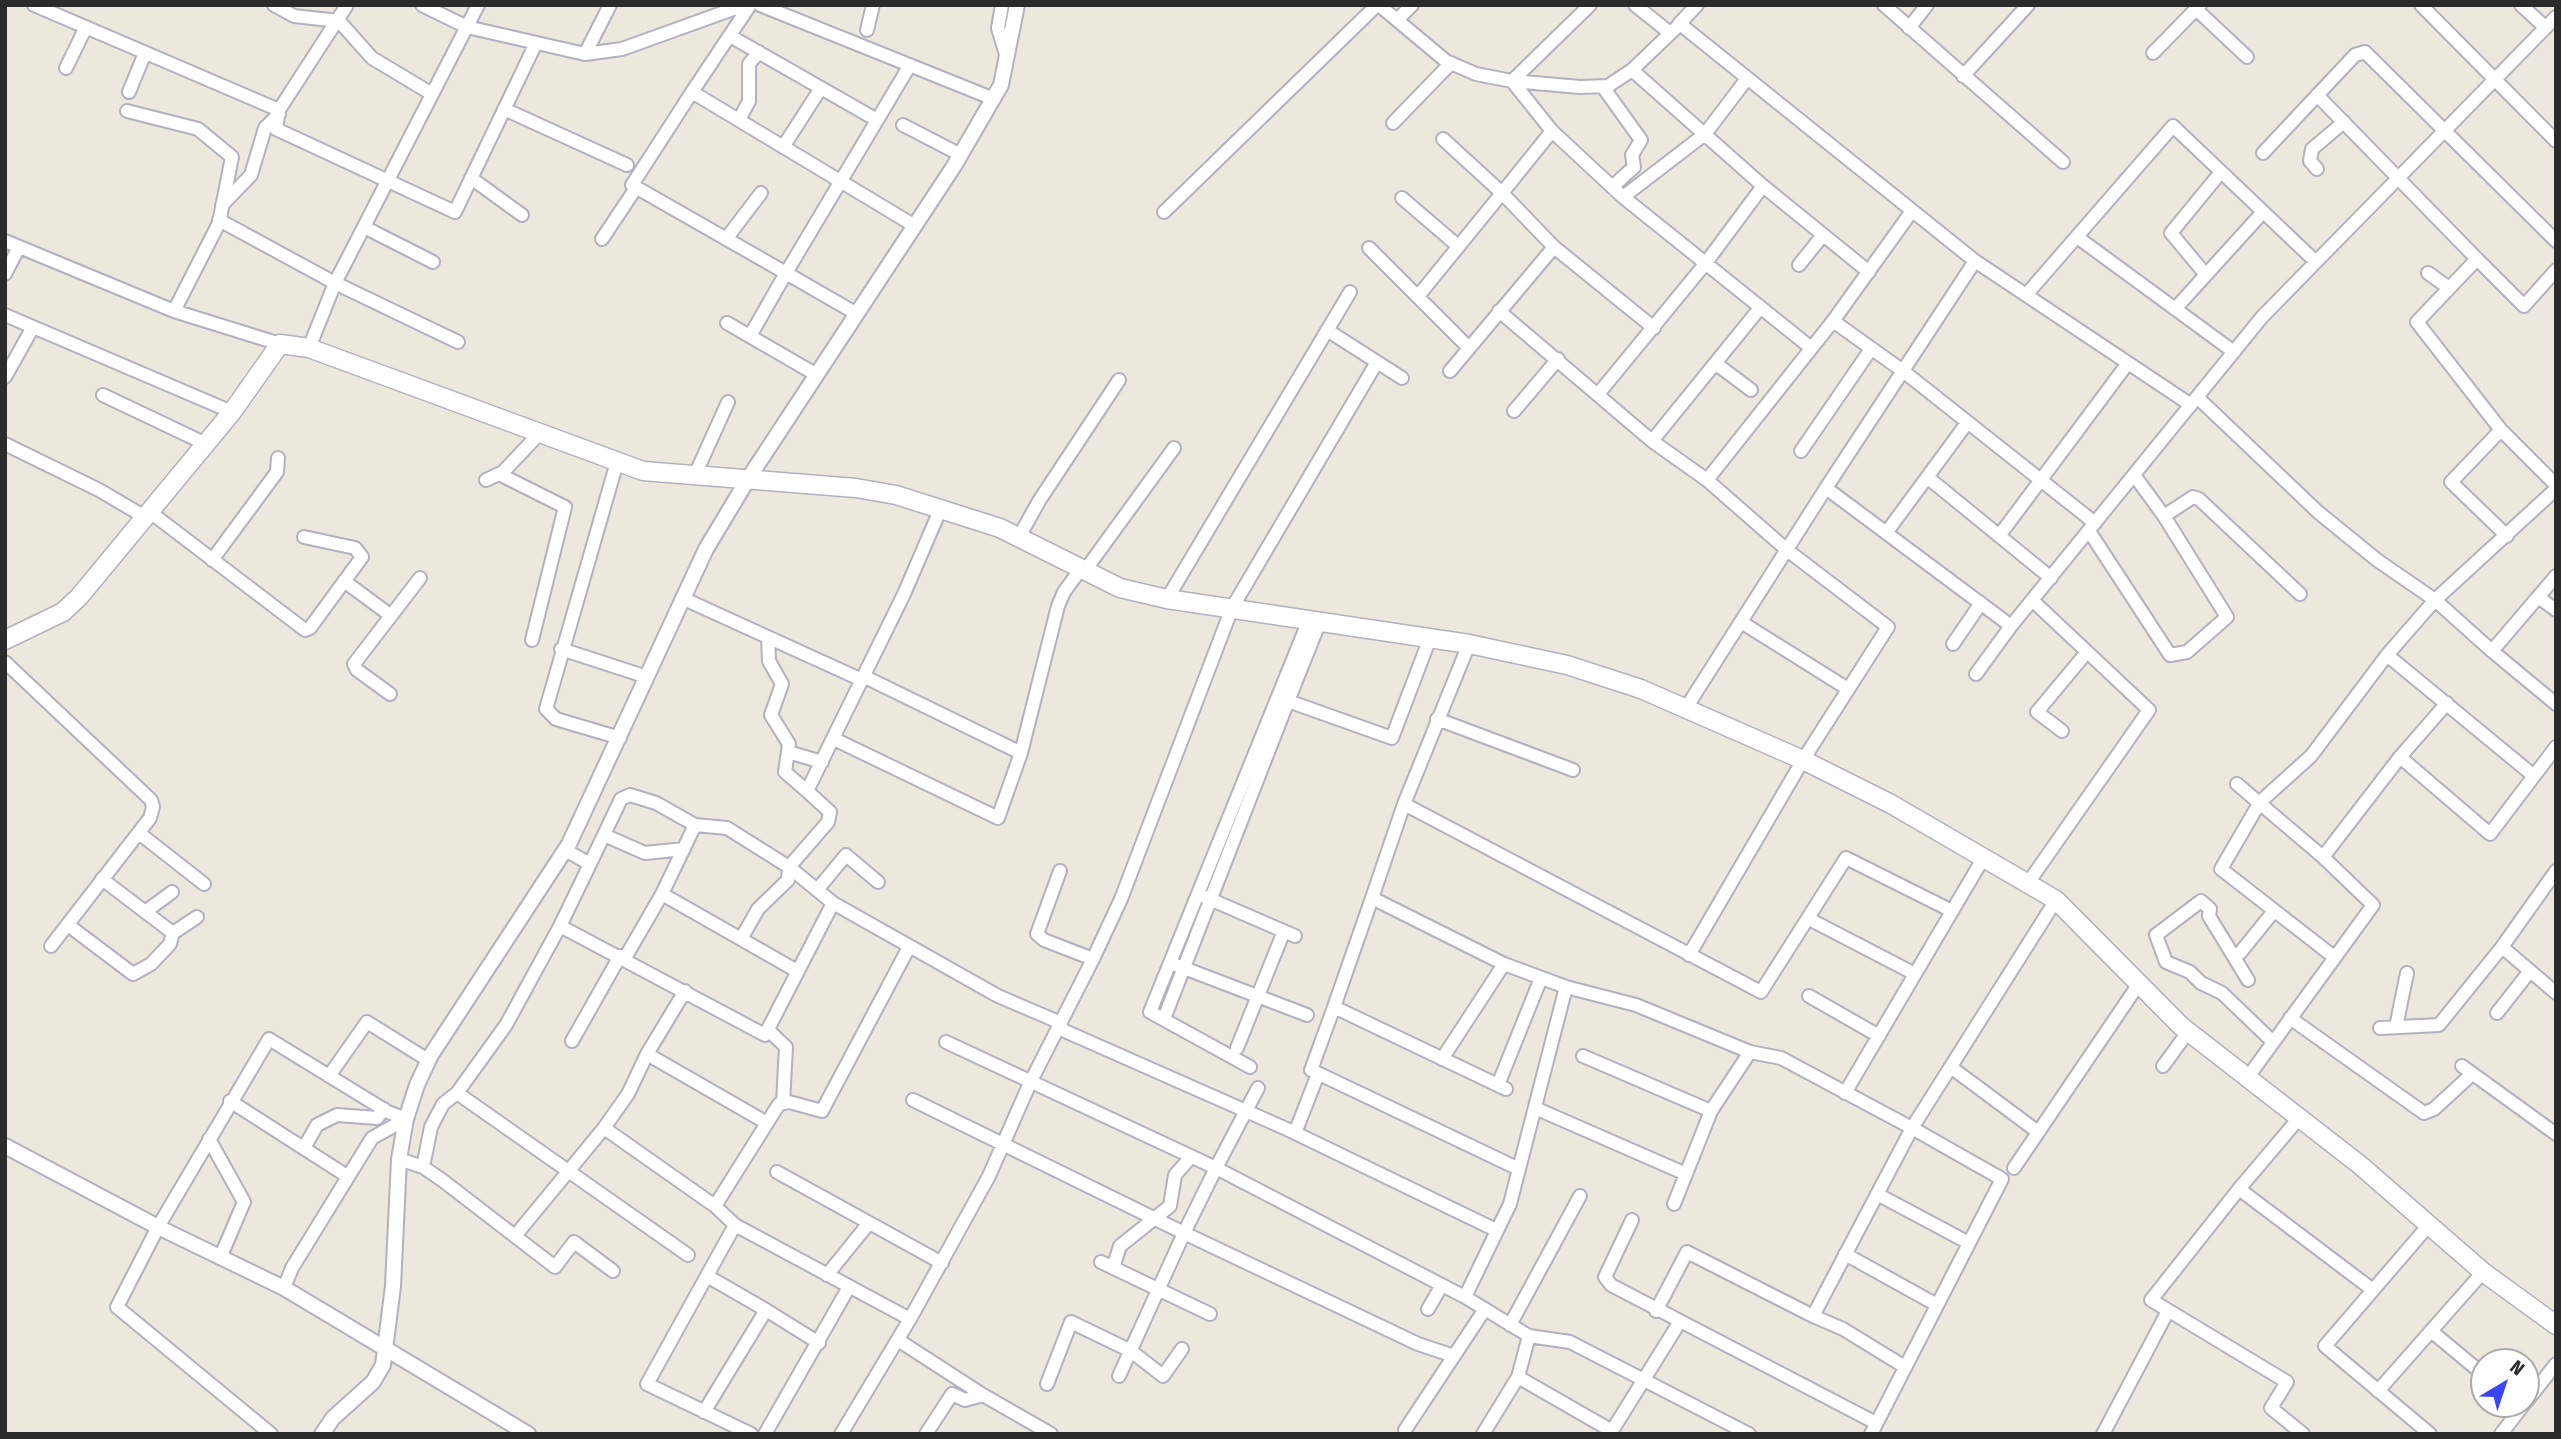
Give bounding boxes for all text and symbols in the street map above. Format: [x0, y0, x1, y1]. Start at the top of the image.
north arrow [2470, 1348, 2540, 1418]
text: N [2506, 1355, 2529, 1380]

